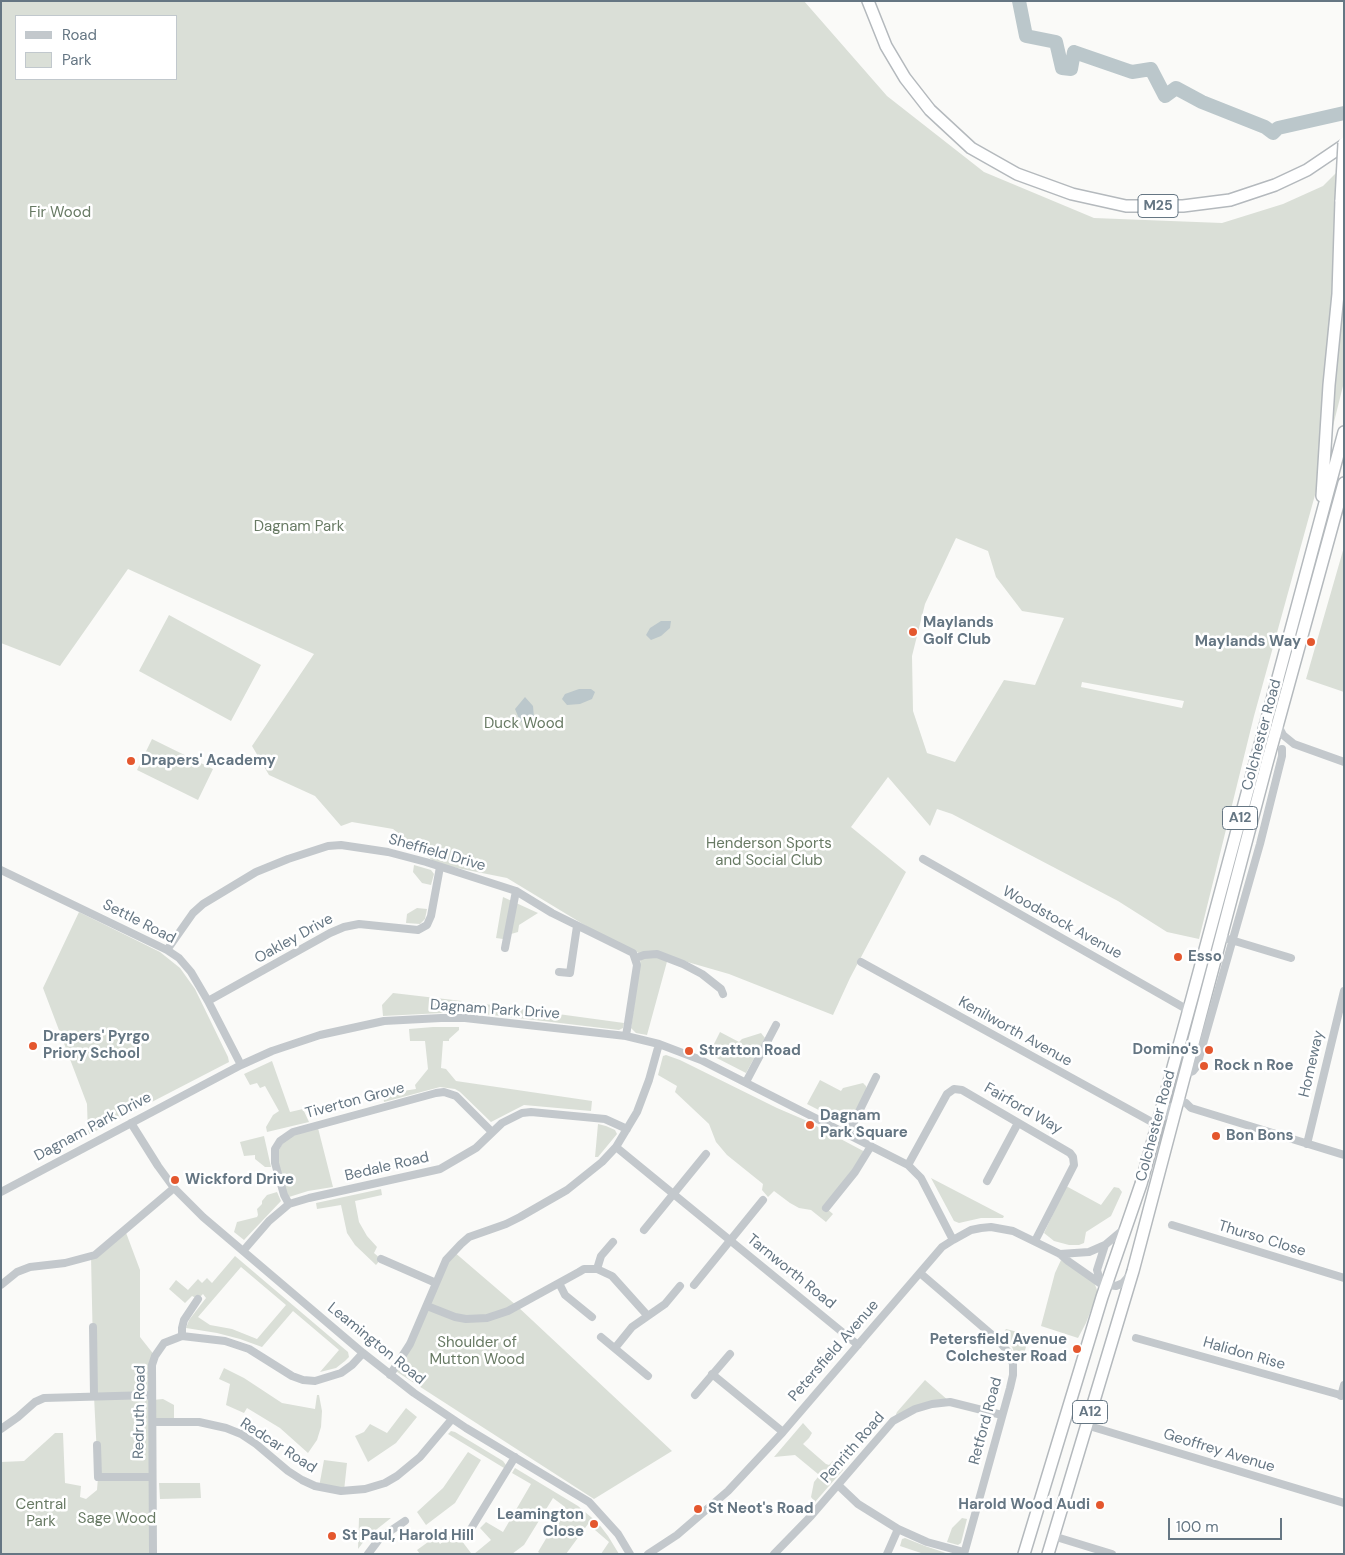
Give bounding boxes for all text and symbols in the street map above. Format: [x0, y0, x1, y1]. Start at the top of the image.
legend [15, 15, 178, 80]
text: Road [62, 25, 97, 45]
text: Park [62, 50, 92, 70]
road number: M25 [1138, 195, 1178, 218]
park label: Fir Wood [29, 204, 91, 222]
park label: Dagnam Park [254, 518, 344, 536]
place label: Maylands Golf Club [923, 614, 994, 649]
marker: Maylands Golf Club [907, 626, 919, 638]
place label: Maylands Way [1195, 633, 1301, 651]
marker: Maylands Way [1305, 636, 1317, 648]
street label: Colchester Road [1238, 677, 1286, 793]
park label: Duck Wood [484, 715, 564, 733]
place label: Drapers' Academy [141, 752, 276, 770]
marker: Drapers' Academy [125, 755, 137, 767]
road number: A12 [1222, 806, 1258, 830]
street label: Sheffield Drive [386, 831, 488, 875]
park label: Henderson Sports and Social Club [706, 835, 832, 870]
street label: Woodstock Avenue [999, 883, 1125, 963]
street label: Settle Road [99, 896, 179, 948]
street label: Oakley Drive [252, 910, 336, 968]
place label: Esso [1188, 948, 1222, 966]
marker: Esso [1172, 951, 1184, 963]
street label: Kenilworth Avenue [955, 993, 1075, 1071]
street label: Dagnam Park Drive [429, 996, 561, 1024]
place label: Drapers' Pyrgo Priory School [43, 1028, 150, 1063]
street label: Homeway [1296, 1029, 1328, 1099]
marker: Drapers' Pyrgo Priory School [27, 1040, 39, 1052]
place label: Domino's [1132, 1041, 1199, 1059]
place label: Stratton Road [699, 1042, 801, 1060]
marker: Domino's [1203, 1044, 1215, 1056]
marker: Stratton Road [683, 1045, 695, 1057]
place label: Rock n Roe [1214, 1057, 1293, 1075]
marker: Rock n Roe [1198, 1060, 1210, 1072]
street label: Colchester Road [1132, 1068, 1180, 1184]
street label: Tiverton Grove [303, 1079, 407, 1123]
street label: Fairford Way [981, 1079, 1065, 1139]
street label: Dagnam Park Drive [31, 1089, 155, 1165]
place label: Dagnam Park Square [820, 1107, 908, 1142]
marker: Dagnam Park Square [804, 1119, 816, 1131]
place label: Bon Bons [1226, 1127, 1293, 1145]
marker: Bon Bons [1210, 1130, 1222, 1142]
street label: Bedale Road [343, 1149, 431, 1185]
place label: Wickford Drive [185, 1171, 294, 1189]
marker: Wickford Drive [169, 1174, 181, 1186]
street label: Thurso Close [1216, 1217, 1308, 1261]
street label: Tarnworth Road [743, 1231, 839, 1313]
street label: Petersfield Avenue [785, 1297, 883, 1405]
street label: Leamington Road [324, 1299, 428, 1389]
place label: Petersfield Avenue Colchester Road [930, 1331, 1067, 1366]
park label: Shoulder of Mutton Wood [429, 1334, 525, 1369]
street label: Halidon Rise [1201, 1334, 1287, 1374]
marker: Petersfield Avenue Colchester Road [1071, 1343, 1083, 1355]
street label: Redruth Road [130, 1365, 150, 1459]
street label: Retford Road [966, 1375, 1006, 1467]
road number: A12 [1072, 1400, 1108, 1424]
street label: Penrith Road [817, 1409, 889, 1487]
street label: Redcar Road [236, 1415, 320, 1477]
street label: Geoffrey Avenue [1161, 1425, 1277, 1477]
park label: Central Park [16, 1496, 66, 1531]
place label: Harold Wood Audi [958, 1496, 1090, 1514]
marker: Harold Wood Audi [1094, 1499, 1106, 1511]
place label: St Neot's Road [708, 1500, 814, 1518]
marker: St Neot's Road [692, 1503, 704, 1515]
place label: Leamington Close [497, 1506, 584, 1541]
scale bar [1170, 1508, 1284, 1540]
park label: Sage Wood [78, 1510, 156, 1528]
text: 100 m [1176, 1517, 1219, 1537]
marker: Leamington Close [588, 1518, 600, 1530]
place label: St Paul, Harold Hill [342, 1527, 474, 1545]
marker: St Paul, Harold Hill [326, 1530, 338, 1542]

